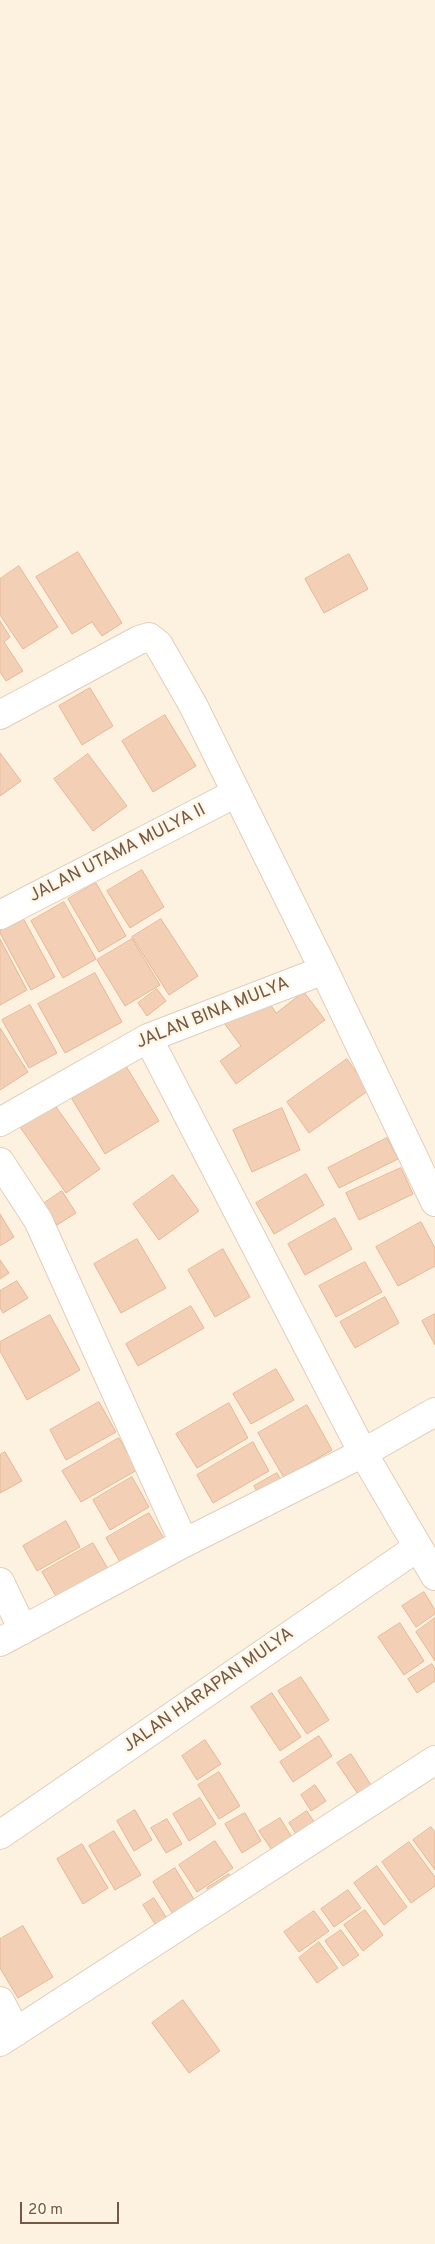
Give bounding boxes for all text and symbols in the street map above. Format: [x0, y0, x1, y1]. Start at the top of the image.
street label: JALAN UTAMA MULYA II [26, 800, 210, 908]
street label: JALAN BINA MULYA [133, 973, 293, 1055]
street label: JALAN HARAPAN MULYA [119, 1624, 299, 1758]
scale bar [22, 2192, 121, 2224]
text: 20 m [28, 2201, 63, 2220]

